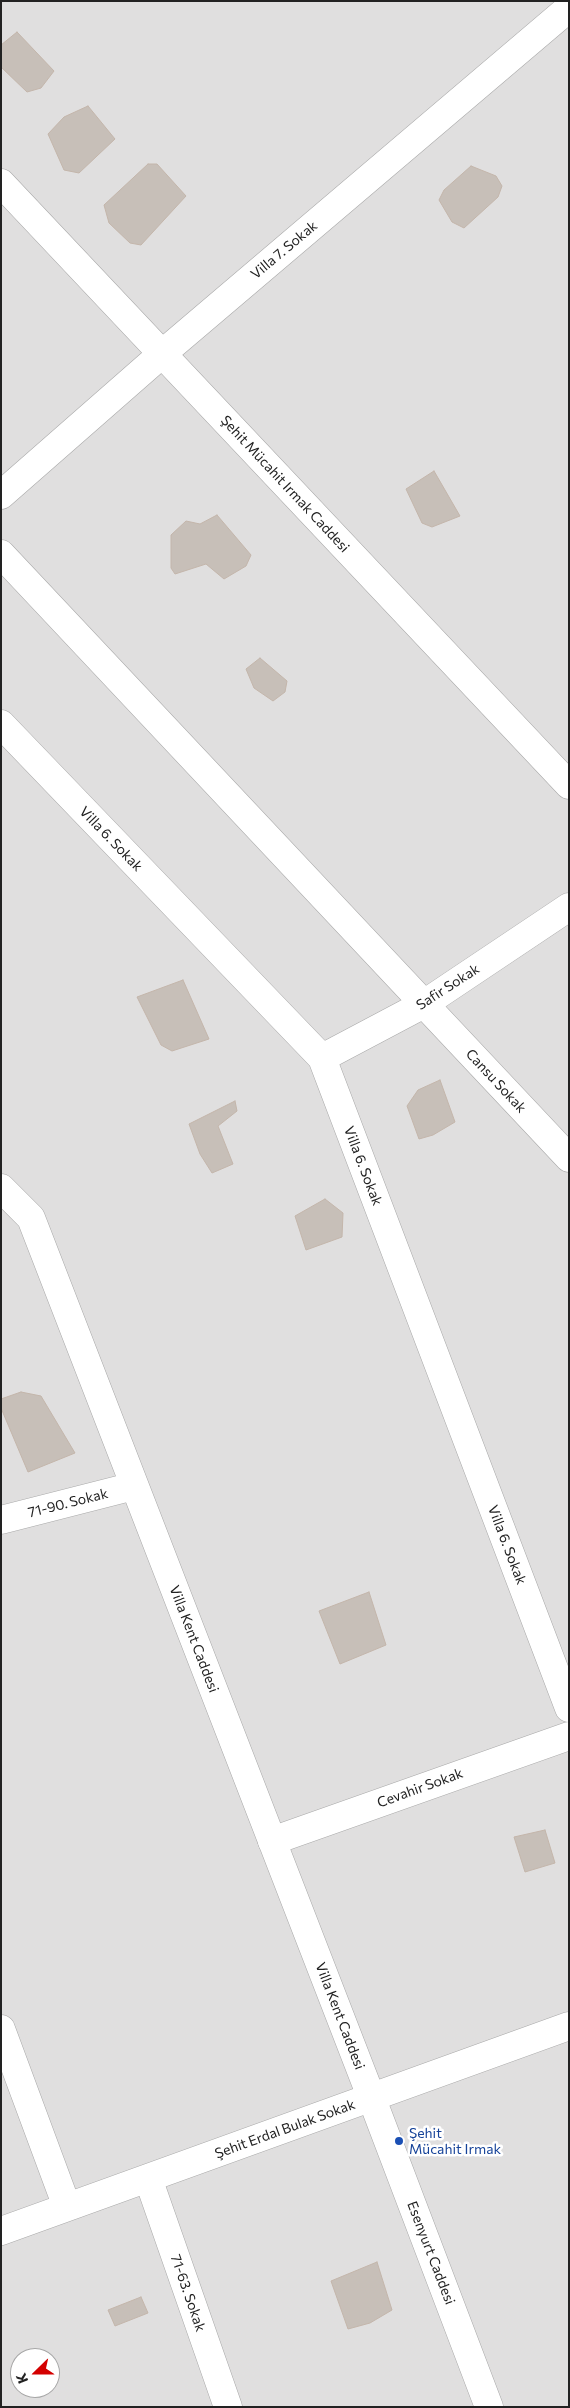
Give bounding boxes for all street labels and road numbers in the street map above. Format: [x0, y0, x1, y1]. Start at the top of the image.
street label: Villa 7. Sokak [247, 217, 321, 283]
street label: Şehit Mücahit Irmak Caddesi [217, 412, 353, 556]
street label: Villa 6. Sokak [76, 803, 146, 875]
street label: Safir Sokak [413, 960, 483, 1014]
street label: Cansu Sokak [462, 1046, 530, 1116]
street label: Villa 6. Sokak [340, 1124, 386, 1208]
street label: 71-90. Sokak [26, 1485, 110, 1521]
street label: Villa 6. Sokak [484, 1503, 530, 1587]
street label: Villa Kent Caddesi [166, 1583, 222, 1695]
street label: Cevahir Sokak [375, 1765, 465, 1811]
street label: Villa Kent Caddesi [312, 1960, 368, 2072]
street label: Şehit Erdal Bulak Sokak [213, 2096, 357, 2162]
street label: Esenyurt Caddesi [404, 2199, 458, 2307]
street label: 71-63. Sokak [167, 2252, 209, 2334]

